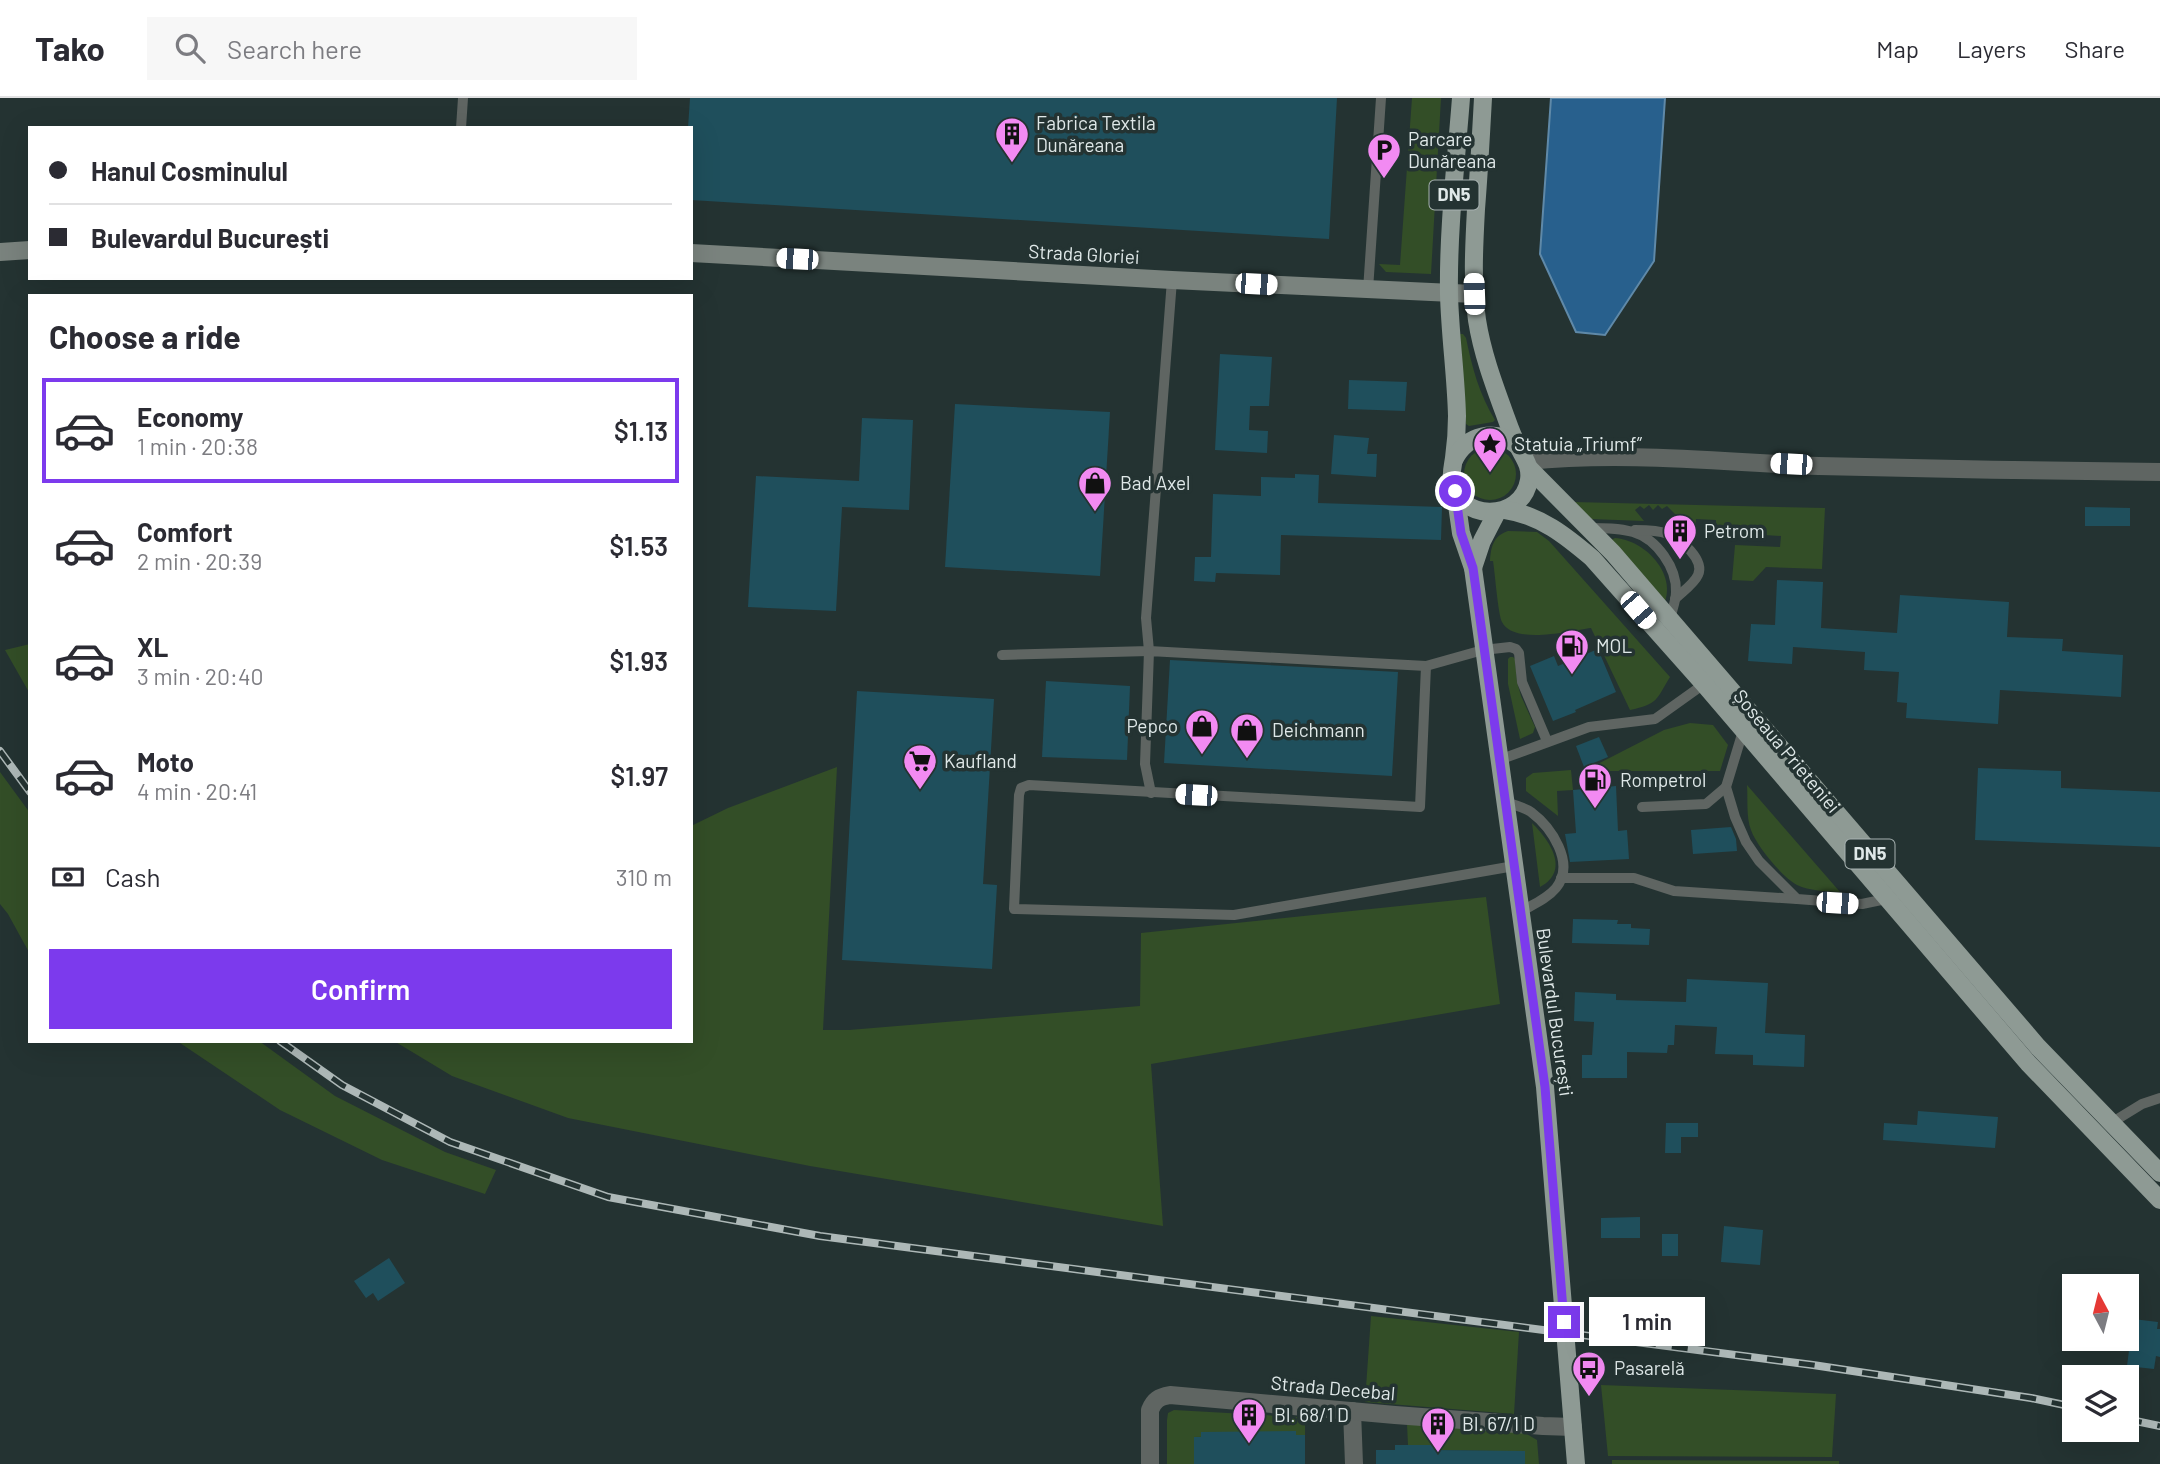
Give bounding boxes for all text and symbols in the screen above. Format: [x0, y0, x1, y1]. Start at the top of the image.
search box [147, 17, 637, 80]
text: Tako [35, 28, 105, 68]
icon: search [171, 29, 209, 67]
text: Search here [227, 33, 362, 64]
text: Map [1876, 34, 1919, 63]
text: Layers [1957, 34, 2026, 63]
text: Share [2064, 34, 2125, 63]
place label: Fabrica Textila Dunăreana [1036, 111, 1156, 156]
building icon: Fabrica Textila Dunăreana [993, 115, 1031, 164]
place label: Parcare Dunăreana [1408, 127, 1496, 172]
parking icon: Parcare Dunăreana [1365, 131, 1403, 180]
text: Hanul Cosminulul [91, 155, 288, 186]
road number: DN5 [1430, 180, 1478, 210]
text: Bulevardul București [91, 222, 329, 253]
street label: Strada Gloriei [1028, 239, 1140, 268]
car [776, 247, 819, 271]
car [1235, 272, 1278, 296]
car [1463, 273, 1486, 315]
text: Choose a ride [49, 317, 241, 355]
icon: car [53, 399, 116, 462]
text: Economy [137, 401, 243, 432]
text: $1.13 [614, 415, 668, 446]
place icon: Statuia „Triumf” [1471, 425, 1509, 474]
text: 1 min · 20:38 [137, 432, 258, 460]
place label: Statuia „Triumf” [1514, 432, 1643, 455]
car [1770, 452, 1813, 476]
shop icon: Bad Axel [1076, 464, 1114, 513]
place label: Bad Axel [1120, 471, 1190, 494]
route start [1439, 475, 1471, 507]
building icon: Petrom [1661, 512, 1699, 561]
icon: car [53, 514, 116, 577]
text: Comfort [137, 516, 233, 547]
place label: Petrom [1704, 519, 1765, 542]
text: $1.53 [609, 530, 668, 561]
text: 2 min · 20:39 [137, 547, 262, 575]
car [1617, 587, 1660, 633]
fuel station icon: MOL [1553, 627, 1591, 676]
icon: car [53, 629, 116, 692]
text: XL [137, 631, 168, 662]
place label: MOL [1596, 634, 1632, 657]
text: $1.93 [609, 645, 668, 676]
text: 3 min · 20:40 [137, 662, 264, 690]
street label: Șoseaua Prieteniei [1729, 684, 1846, 817]
shop icon: Pepco [1183, 707, 1221, 756]
shop icon: Deichmann [1228, 711, 1266, 760]
place label: Pepco [1126, 714, 1178, 737]
place label: Deichmann [1272, 718, 1365, 741]
supermarket icon: Kaufland [901, 742, 939, 791]
icon: car [53, 744, 116, 807]
text: Moto [137, 746, 194, 777]
place label: Kaufland [944, 749, 1017, 772]
text: $1.97 [611, 760, 668, 791]
fuel station icon: Rompetrol [1576, 761, 1614, 810]
place label: Rompetrol [1620, 768, 1706, 791]
text: 4 min · 20:41 [137, 777, 257, 805]
car [1175, 783, 1218, 807]
road number: DN5 [1846, 840, 1895, 868]
icon: cash [49, 858, 87, 896]
text: Cash [105, 861, 160, 892]
text: 310 m [616, 863, 672, 891]
car [1816, 891, 1859, 915]
street label: Bulevardul București [1532, 926, 1579, 1098]
button: Confirm [49, 949, 672, 1029]
north arrow [2062, 1274, 2138, 1351]
map controls [2062, 1274, 2139, 1442]
callout: 1 min [1588, 1298, 1704, 1346]
route end [1548, 1306, 1580, 1338]
text: 1 min [1622, 1307, 1672, 1335]
bus stop icon: Pasarelă [1570, 1349, 1608, 1398]
place label: Pasarelă [1614, 1356, 1685, 1379]
button: layers [2062, 1365, 2139, 1442]
street label: Strada Decebal [1270, 1371, 1396, 1404]
building icon: Bl. 68/1 D [1230, 1396, 1268, 1445]
place label: Bl. 68/1 D [1274, 1403, 1349, 1426]
building icon: Bl. 67/1 D [1419, 1405, 1457, 1454]
place label: Bl. 67/1 D [1462, 1412, 1535, 1435]

